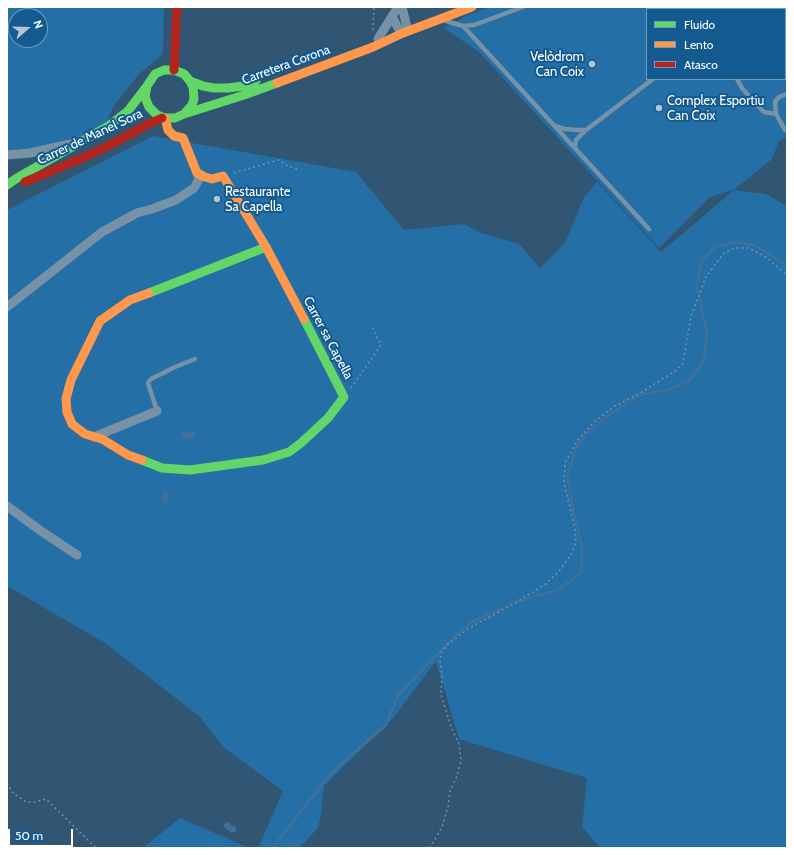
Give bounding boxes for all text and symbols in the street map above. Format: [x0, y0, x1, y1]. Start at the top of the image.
north arrow [8, 8, 48, 48]
legend [646, 8, 786, 80]
text: Fluido [684, 17, 715, 32]
text: N [30, 18, 46, 30]
text: Lento [684, 37, 713, 52]
street label: Carretera Corona [240, 42, 332, 88]
place label: Velòdrom Can Coix [530, 49, 584, 80]
text: Atasco [684, 57, 718, 72]
marker: Velòdrom Can Coix [587, 59, 597, 69]
place label: Complex Esportiu Can Coix [667, 93, 764, 124]
marker: Complex Esportiu Can Coix [654, 103, 664, 113]
street label: Carrer de Manel Sora [35, 106, 145, 168]
place label: Restaurante Sa Capella [225, 184, 290, 215]
marker: Restaurante Sa Capella [212, 194, 222, 204]
street label: Carrer sa Capella [300, 294, 356, 382]
scale bar [10, 821, 75, 847]
text: 50 m [15, 828, 43, 843]

